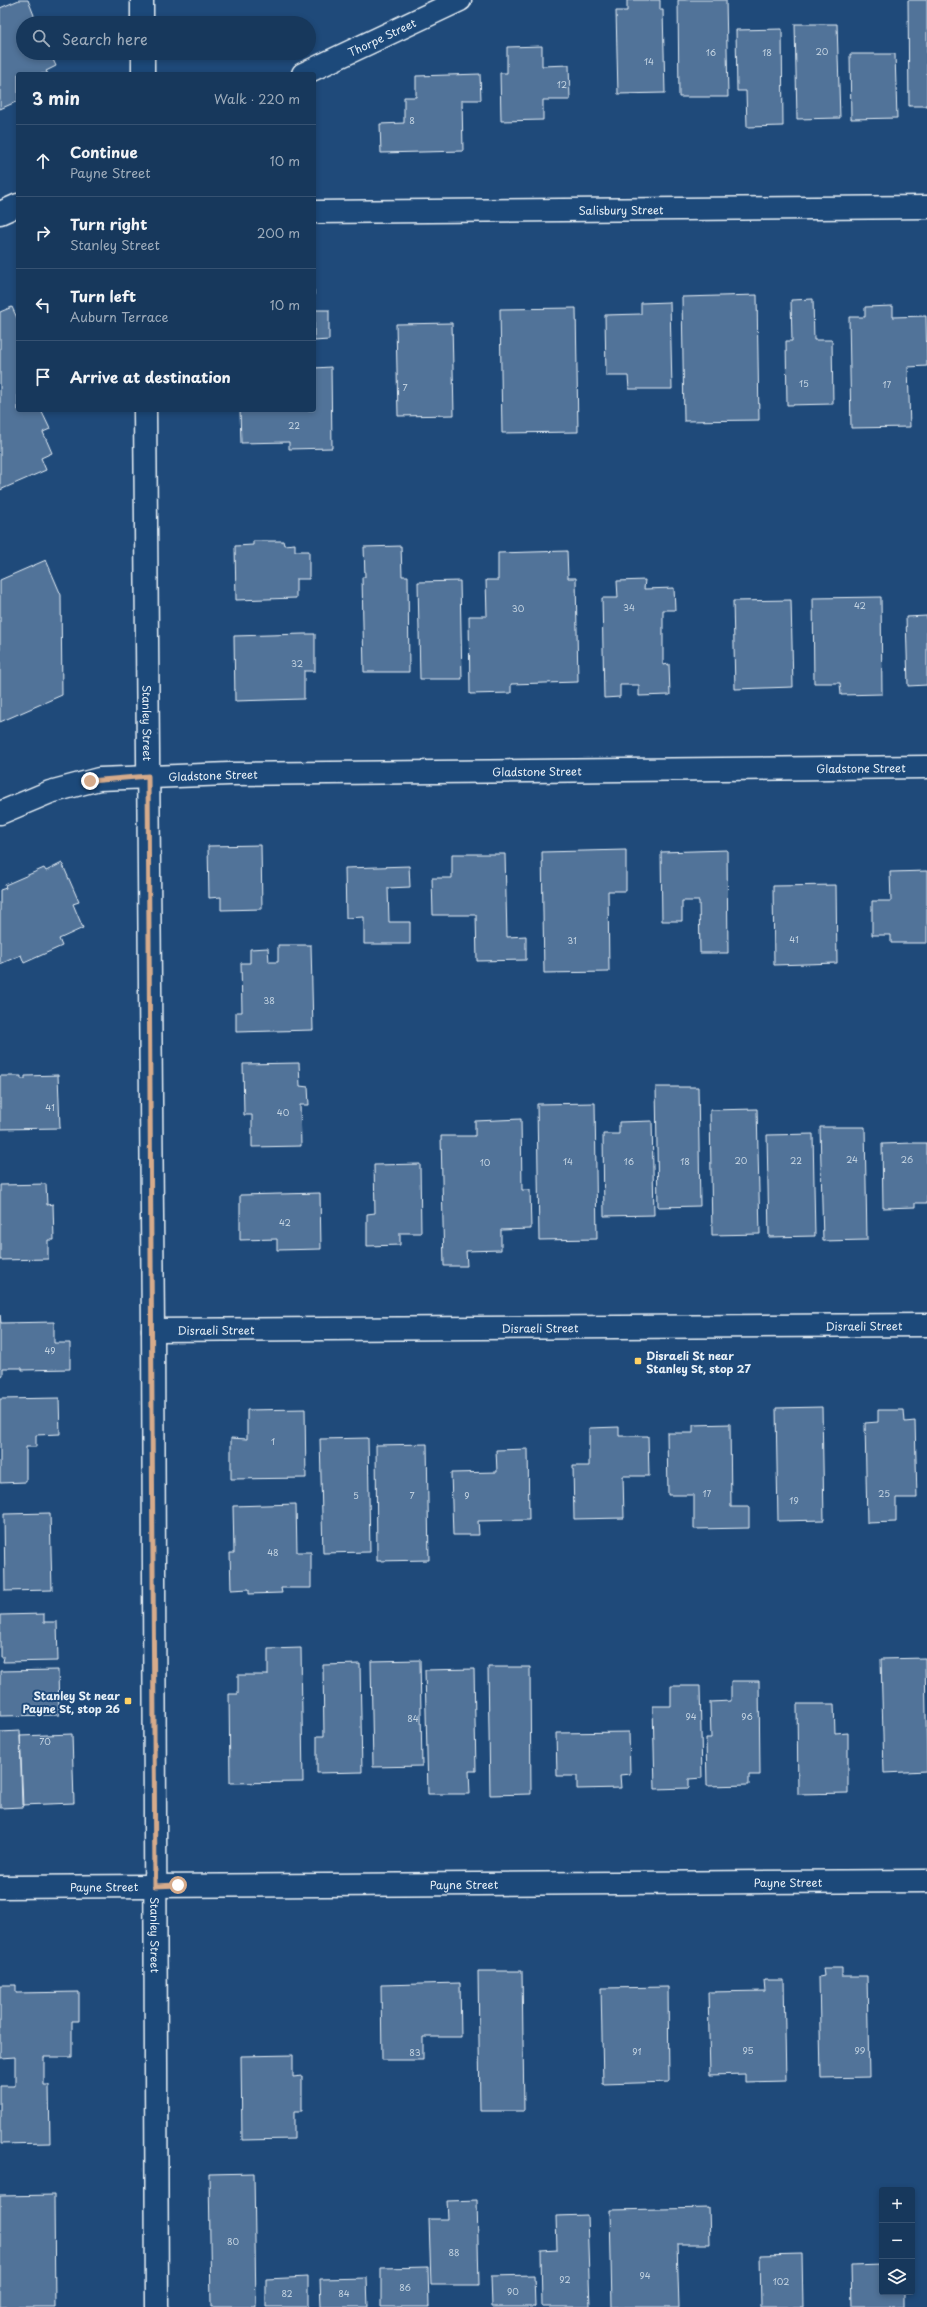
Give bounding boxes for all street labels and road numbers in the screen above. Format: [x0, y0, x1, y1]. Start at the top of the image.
street label: Thorpe Street [345, 13, 419, 60]
street label: Salisbury Street [578, 201, 664, 218]
street label: Stanley Street [139, 685, 157, 762]
street label: Gladstone Street [816, 759, 906, 777]
street label: Gladstone Street [492, 762, 582, 780]
street label: Gladstone Street [168, 765, 258, 785]
street label: Disraeli Street [825, 1317, 903, 1334]
street label: Disraeli Street [501, 1319, 579, 1336]
street label: Disraeli Street [177, 1321, 255, 1338]
street label: Payne Street [754, 1873, 823, 1891]
street label: Payne Street [430, 1875, 499, 1893]
street label: Payne Street [70, 1878, 139, 1895]
street label: Stanley Street [147, 1897, 164, 1974]

